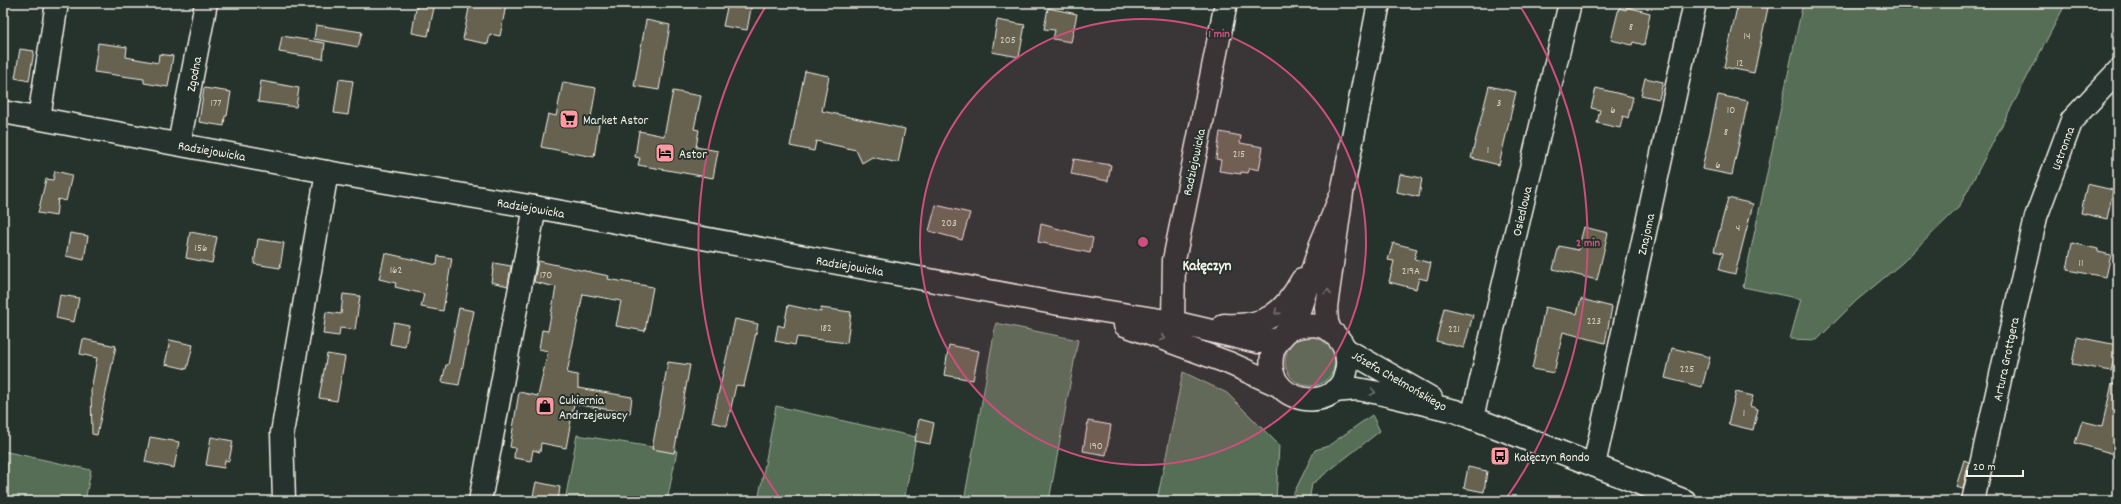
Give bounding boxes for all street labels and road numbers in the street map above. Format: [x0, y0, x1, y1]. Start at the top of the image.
street label: Zgodna [183, 54, 208, 94]
street label: Ustronna [2048, 124, 2081, 173]
street label: Radziejowicka [1179, 126, 1212, 198]
street label: Radziejowicka [176, 137, 248, 168]
street label: Osiedlowa [1509, 184, 1539, 238]
street label: Radziejowicka [495, 194, 567, 225]
street label: Znajoma [1634, 211, 1661, 257]
street label: Radziejowicka [814, 252, 886, 283]
street label: Artura Grottgera [1989, 315, 2026, 403]
street label: Józefa Chełmońskiego [1348, 347, 1450, 417]

